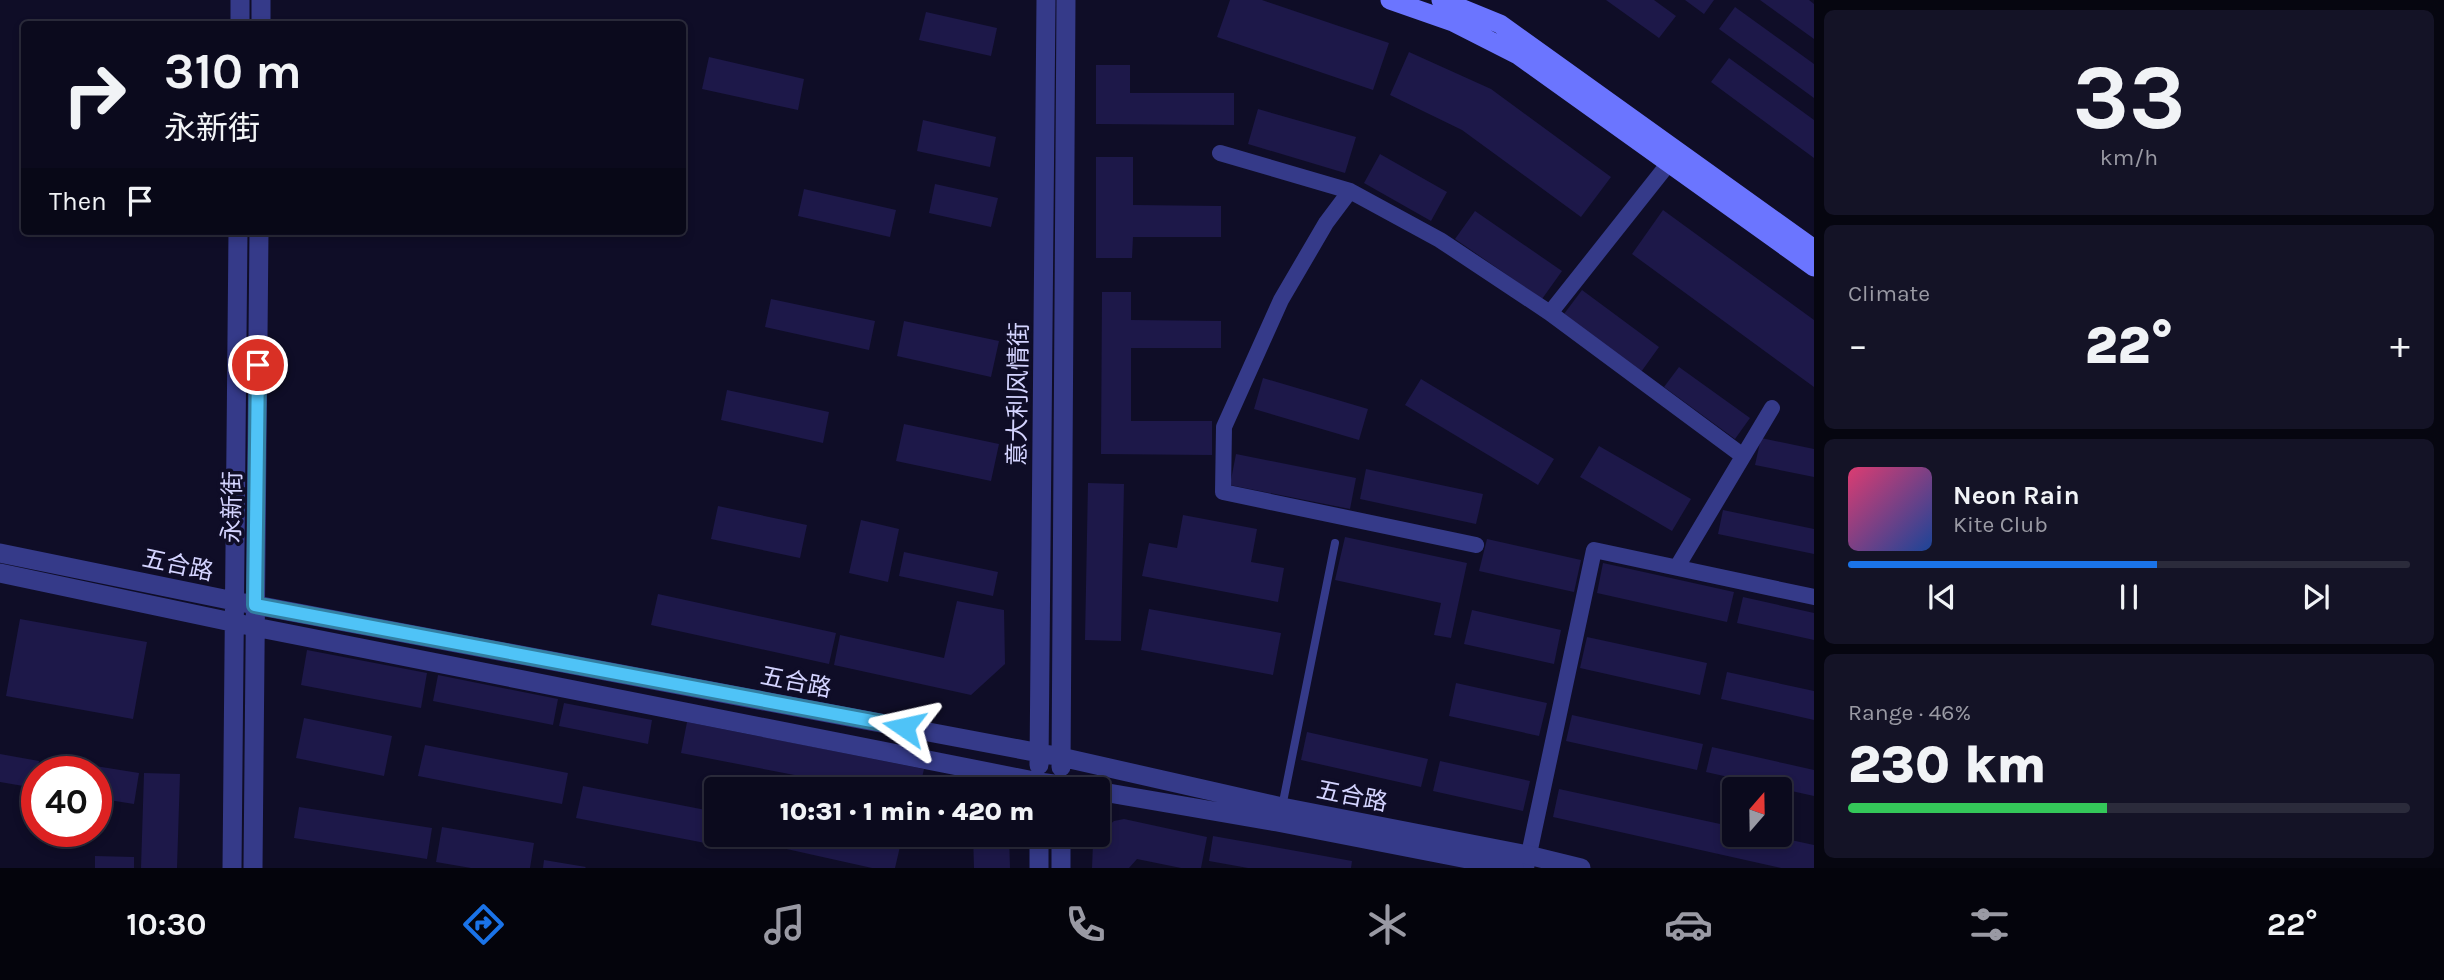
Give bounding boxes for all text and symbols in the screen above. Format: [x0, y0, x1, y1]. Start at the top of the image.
text: 310 m [164, 43, 302, 100]
text: 33 [2072, 45, 2186, 151]
icon: right [49, 49, 140, 140]
text: 永新街 [164, 110, 260, 147]
text: km/h [2100, 144, 2158, 171]
icon: arrive [121, 182, 159, 220]
text: Then [49, 186, 107, 217]
text: Climate [1848, 280, 1930, 307]
text: 22° [2085, 315, 2173, 376]
street label: 意大利风情街 [1003, 322, 1033, 466]
text: − [1848, 323, 1868, 368]
text: + [2390, 323, 2410, 368]
pin [228, 335, 288, 395]
icon: arrive [239, 346, 277, 384]
street label: 永新街 [217, 471, 247, 543]
text: Neon Rain [1953, 480, 2080, 511]
text: Kite Club [1953, 511, 2048, 538]
street label: 五合路 [140, 544, 216, 586]
icon: previous [1923, 578, 1961, 616]
icon: pause [2110, 578, 2148, 616]
icon: next [2297, 578, 2335, 616]
street label: 五合路 [758, 661, 834, 703]
position arrow [867, 690, 941, 764]
text: Range · 46% [1848, 699, 1971, 726]
text: 230 km [1848, 734, 2046, 795]
speed limit sign: 40 [21, 756, 112, 847]
street label: 五合路 [1314, 775, 1390, 817]
north arrow [1722, 777, 1792, 847]
map controls [1722, 777, 1792, 847]
text: 10:31 · 1 min · 420 m [780, 796, 1034, 827]
icon: directions [459, 900, 508, 949]
icon: music [760, 900, 809, 949]
icon: phone [1061, 900, 1110, 949]
icon: climate [1363, 900, 1412, 949]
icon: car [1664, 900, 1713, 949]
icon: filters [1965, 900, 2014, 949]
text: 10:30 [126, 906, 207, 943]
text: 22° [2267, 906, 2318, 943]

